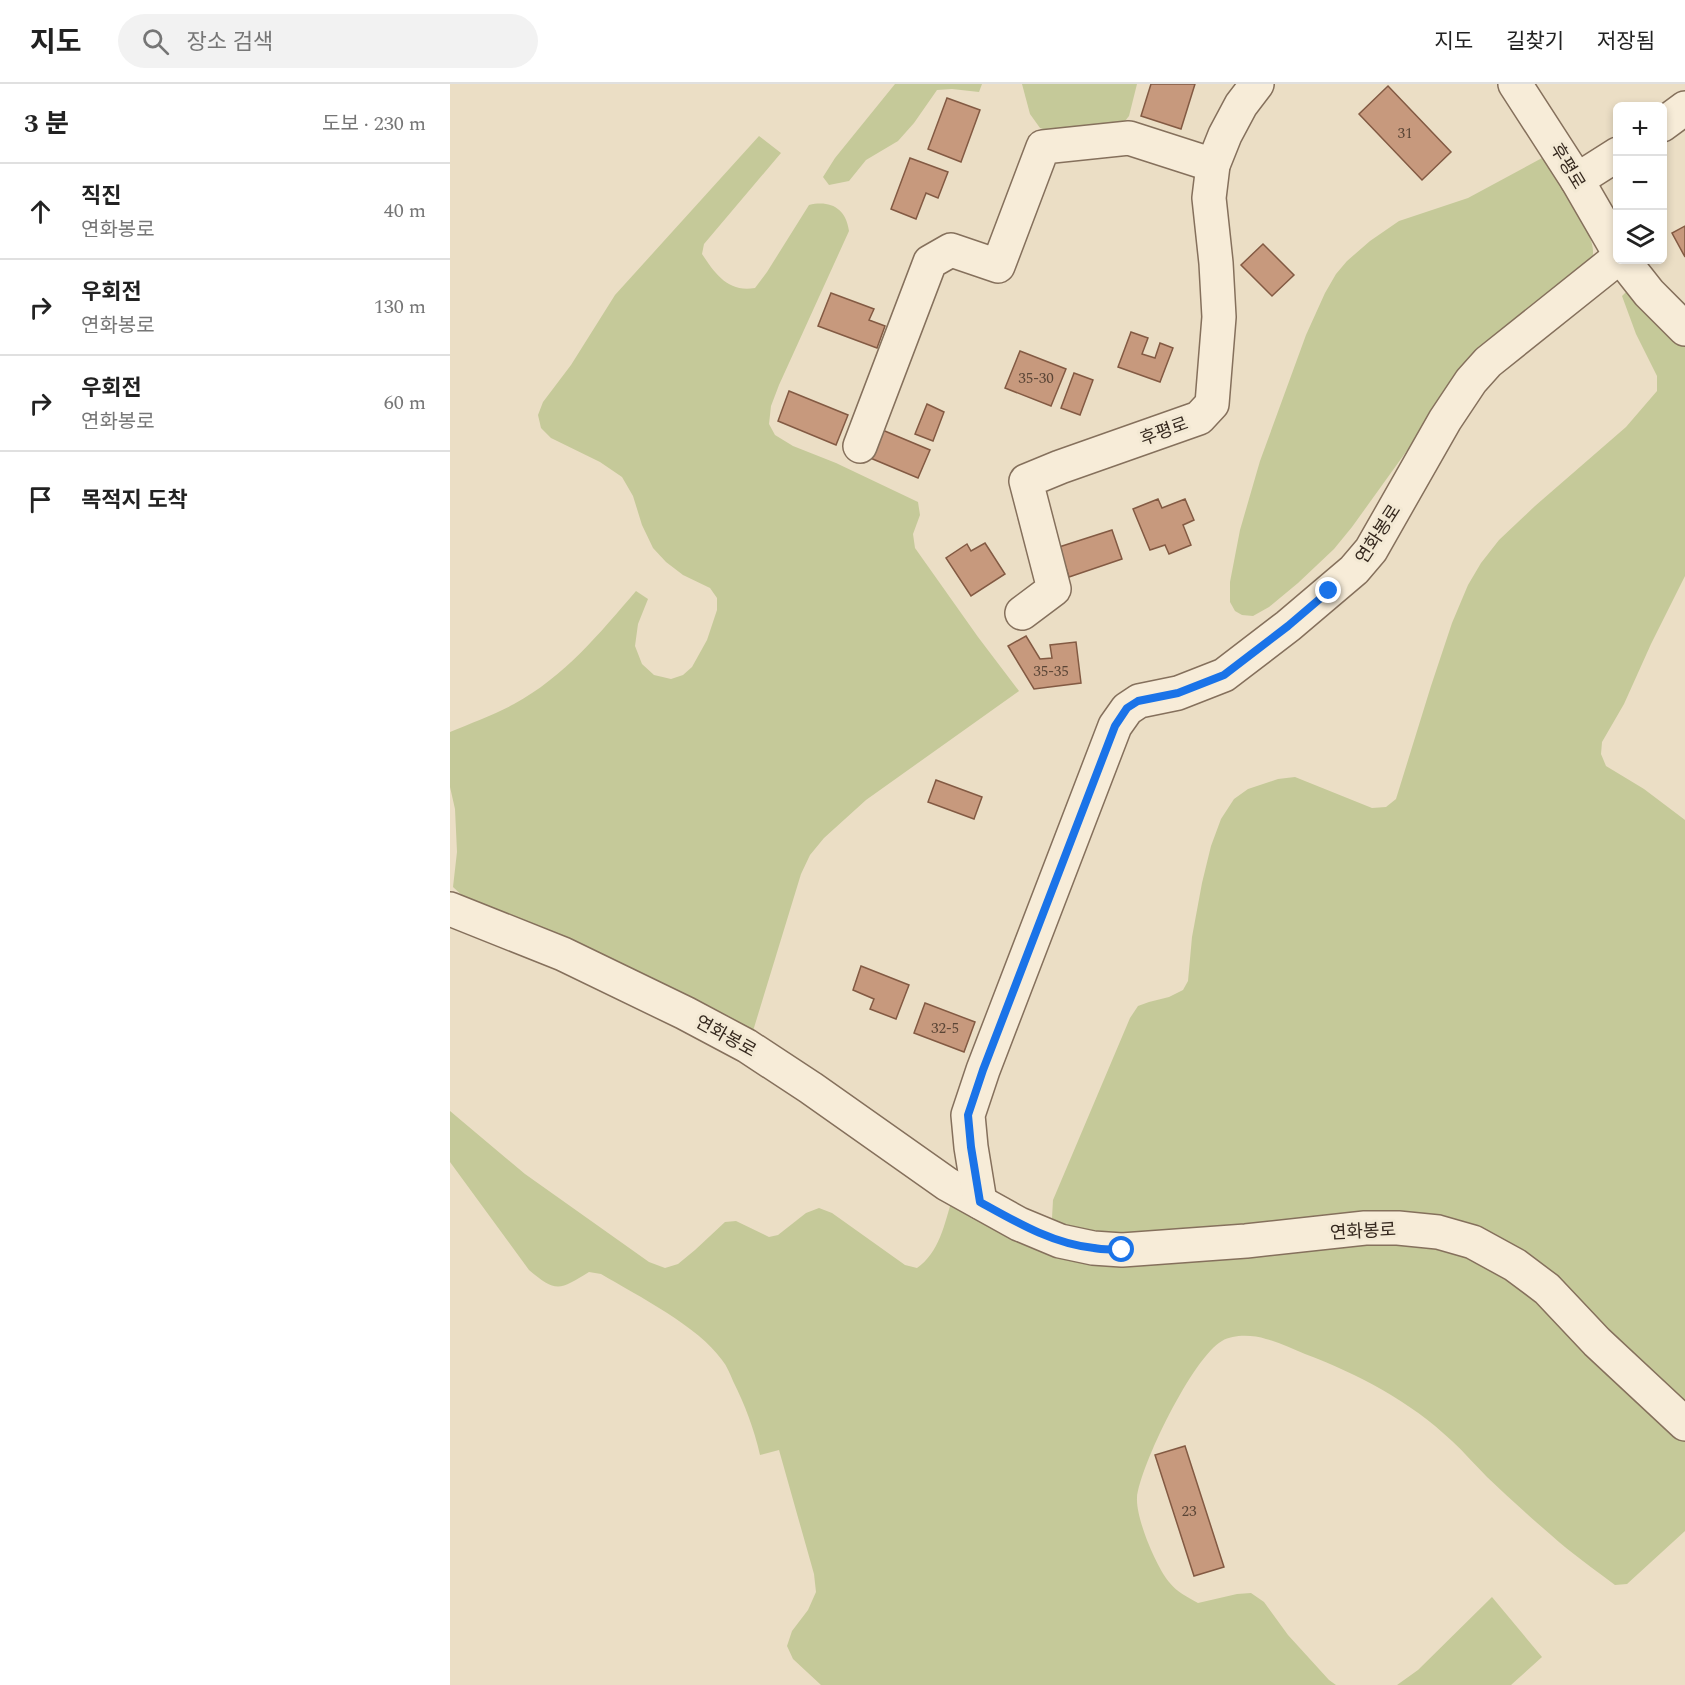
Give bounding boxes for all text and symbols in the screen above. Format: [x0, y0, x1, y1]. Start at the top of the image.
search box [118, 14, 538, 68]
text: 지도 [30, 21, 82, 64]
icon: search [139, 25, 172, 58]
text: 장소 검색 [187, 26, 273, 59]
text: 지도 [1434, 26, 1473, 58]
text: 길찾기 [1506, 26, 1564, 58]
text: 저장됨 [1597, 26, 1655, 58]
map controls [1613, 102, 1667, 264]
button: + [1613, 102, 1667, 156]
text: 3 분 [24, 104, 69, 144]
text: 도보 · 230 m [322, 109, 426, 139]
house number: 31 [1397, 122, 1413, 145]
street label: 후평로 [1543, 138, 1592, 195]
button: − [1613, 156, 1667, 210]
text: 직진 [81, 180, 121, 213]
icon: ahead [24, 195, 57, 228]
text: 40 m [384, 196, 426, 226]
button: layers [1613, 210, 1667, 264]
text: 연화봉로 [81, 215, 155, 245]
text: 우회전 [81, 276, 142, 309]
icon: right [24, 291, 57, 324]
text: 130 m [374, 292, 426, 322]
text: 연화봉로 [81, 311, 155, 341]
house number: 35-30 [1018, 367, 1054, 390]
text: 우회전 [81, 372, 142, 405]
icon: right [24, 387, 57, 420]
text: 60 m [384, 388, 426, 418]
text: 연화봉로 [81, 407, 155, 437]
street label: 후평로 [1136, 410, 1192, 453]
icon: arrive [24, 483, 57, 516]
text: 목적지 도착 [81, 484, 188, 517]
street label: 연화봉로 [1349, 499, 1408, 569]
route end [1315, 577, 1341, 603]
house number: 35-35 [1033, 660, 1069, 683]
street label: 연화봉로 [690, 1009, 761, 1064]
house number: 32-5 [931, 1017, 959, 1040]
street label: 연화봉로 [1329, 1216, 1397, 1247]
route start [1108, 1236, 1134, 1262]
house number: 23 [1181, 1500, 1197, 1523]

